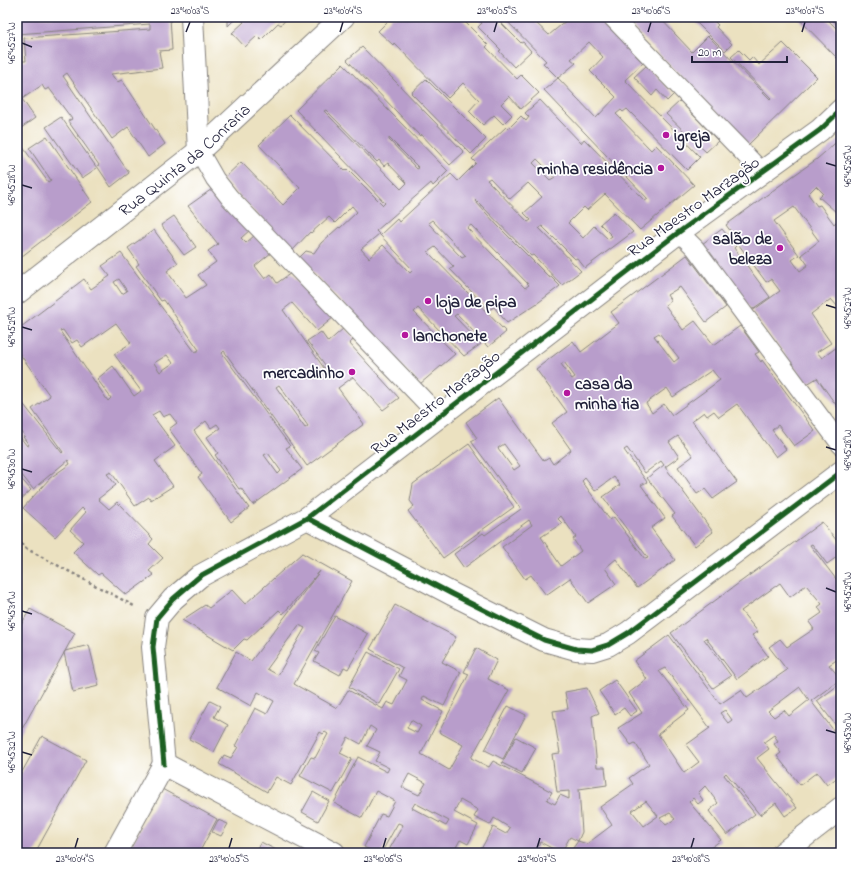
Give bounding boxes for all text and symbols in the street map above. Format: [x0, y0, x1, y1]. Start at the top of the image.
text: 23°40'03"S [171, 4, 210, 19]
text: 23°40'04"S [324, 4, 363, 19]
text: 23°40'05"S [477, 4, 518, 19]
text: 23°40'06"S [632, 4, 671, 19]
text: 23°40'07"S [786, 4, 825, 19]
text: 46°45'27"W [5, 22, 20, 64]
scale bar [692, 38, 787, 64]
text: 20 m [698, 44, 721, 62]
street label: Rua Quinta da Conraria [114, 98, 257, 223]
place label: igreja [674, 124, 710, 151]
marker: igreja [661, 130, 671, 140]
text: 46°45'26"W [841, 145, 856, 187]
street label: Rua Maestro Marzagão [622, 150, 767, 266]
place label: minha residência [537, 157, 653, 182]
marker: minha residência [656, 163, 666, 173]
text: 46°45'28"W [5, 164, 20, 205]
place label: salão de beleza [712, 227, 773, 272]
marker: salão de beleza [775, 243, 785, 253]
text: 46°45'27"W [841, 287, 856, 329]
place label: loja de pipa [436, 290, 516, 315]
marker: loja de pipa [423, 296, 433, 306]
text: 46°45'29"W [5, 307, 20, 347]
place label: lanchonete [413, 324, 489, 349]
marker: lanchonete [400, 330, 410, 340]
street label: Rua Maestro Marzagão [366, 344, 507, 463]
place label: mercadinho [263, 361, 344, 386]
marker: mercadinho [347, 367, 357, 377]
place label: casa da minha tia [575, 372, 639, 417]
marker: casa da minha tia [562, 388, 572, 398]
text: 46°45'28"W [841, 429, 856, 470]
text: 46°45'30"W [5, 448, 20, 489]
text: 46°45'29"W [841, 572, 856, 612]
text: 46°45'31"W [5, 591, 20, 631]
text: 46°45'30"W [841, 712, 856, 753]
text: 46°45'32"W [5, 731, 20, 773]
text: 23°40'04"S [56, 852, 95, 867]
text: 23°40'05"S [209, 852, 250, 867]
text: 23°40'06"S [364, 852, 403, 867]
text: 23°40'07"S [518, 852, 557, 867]
text: 23°40'08"S [672, 852, 711, 867]

